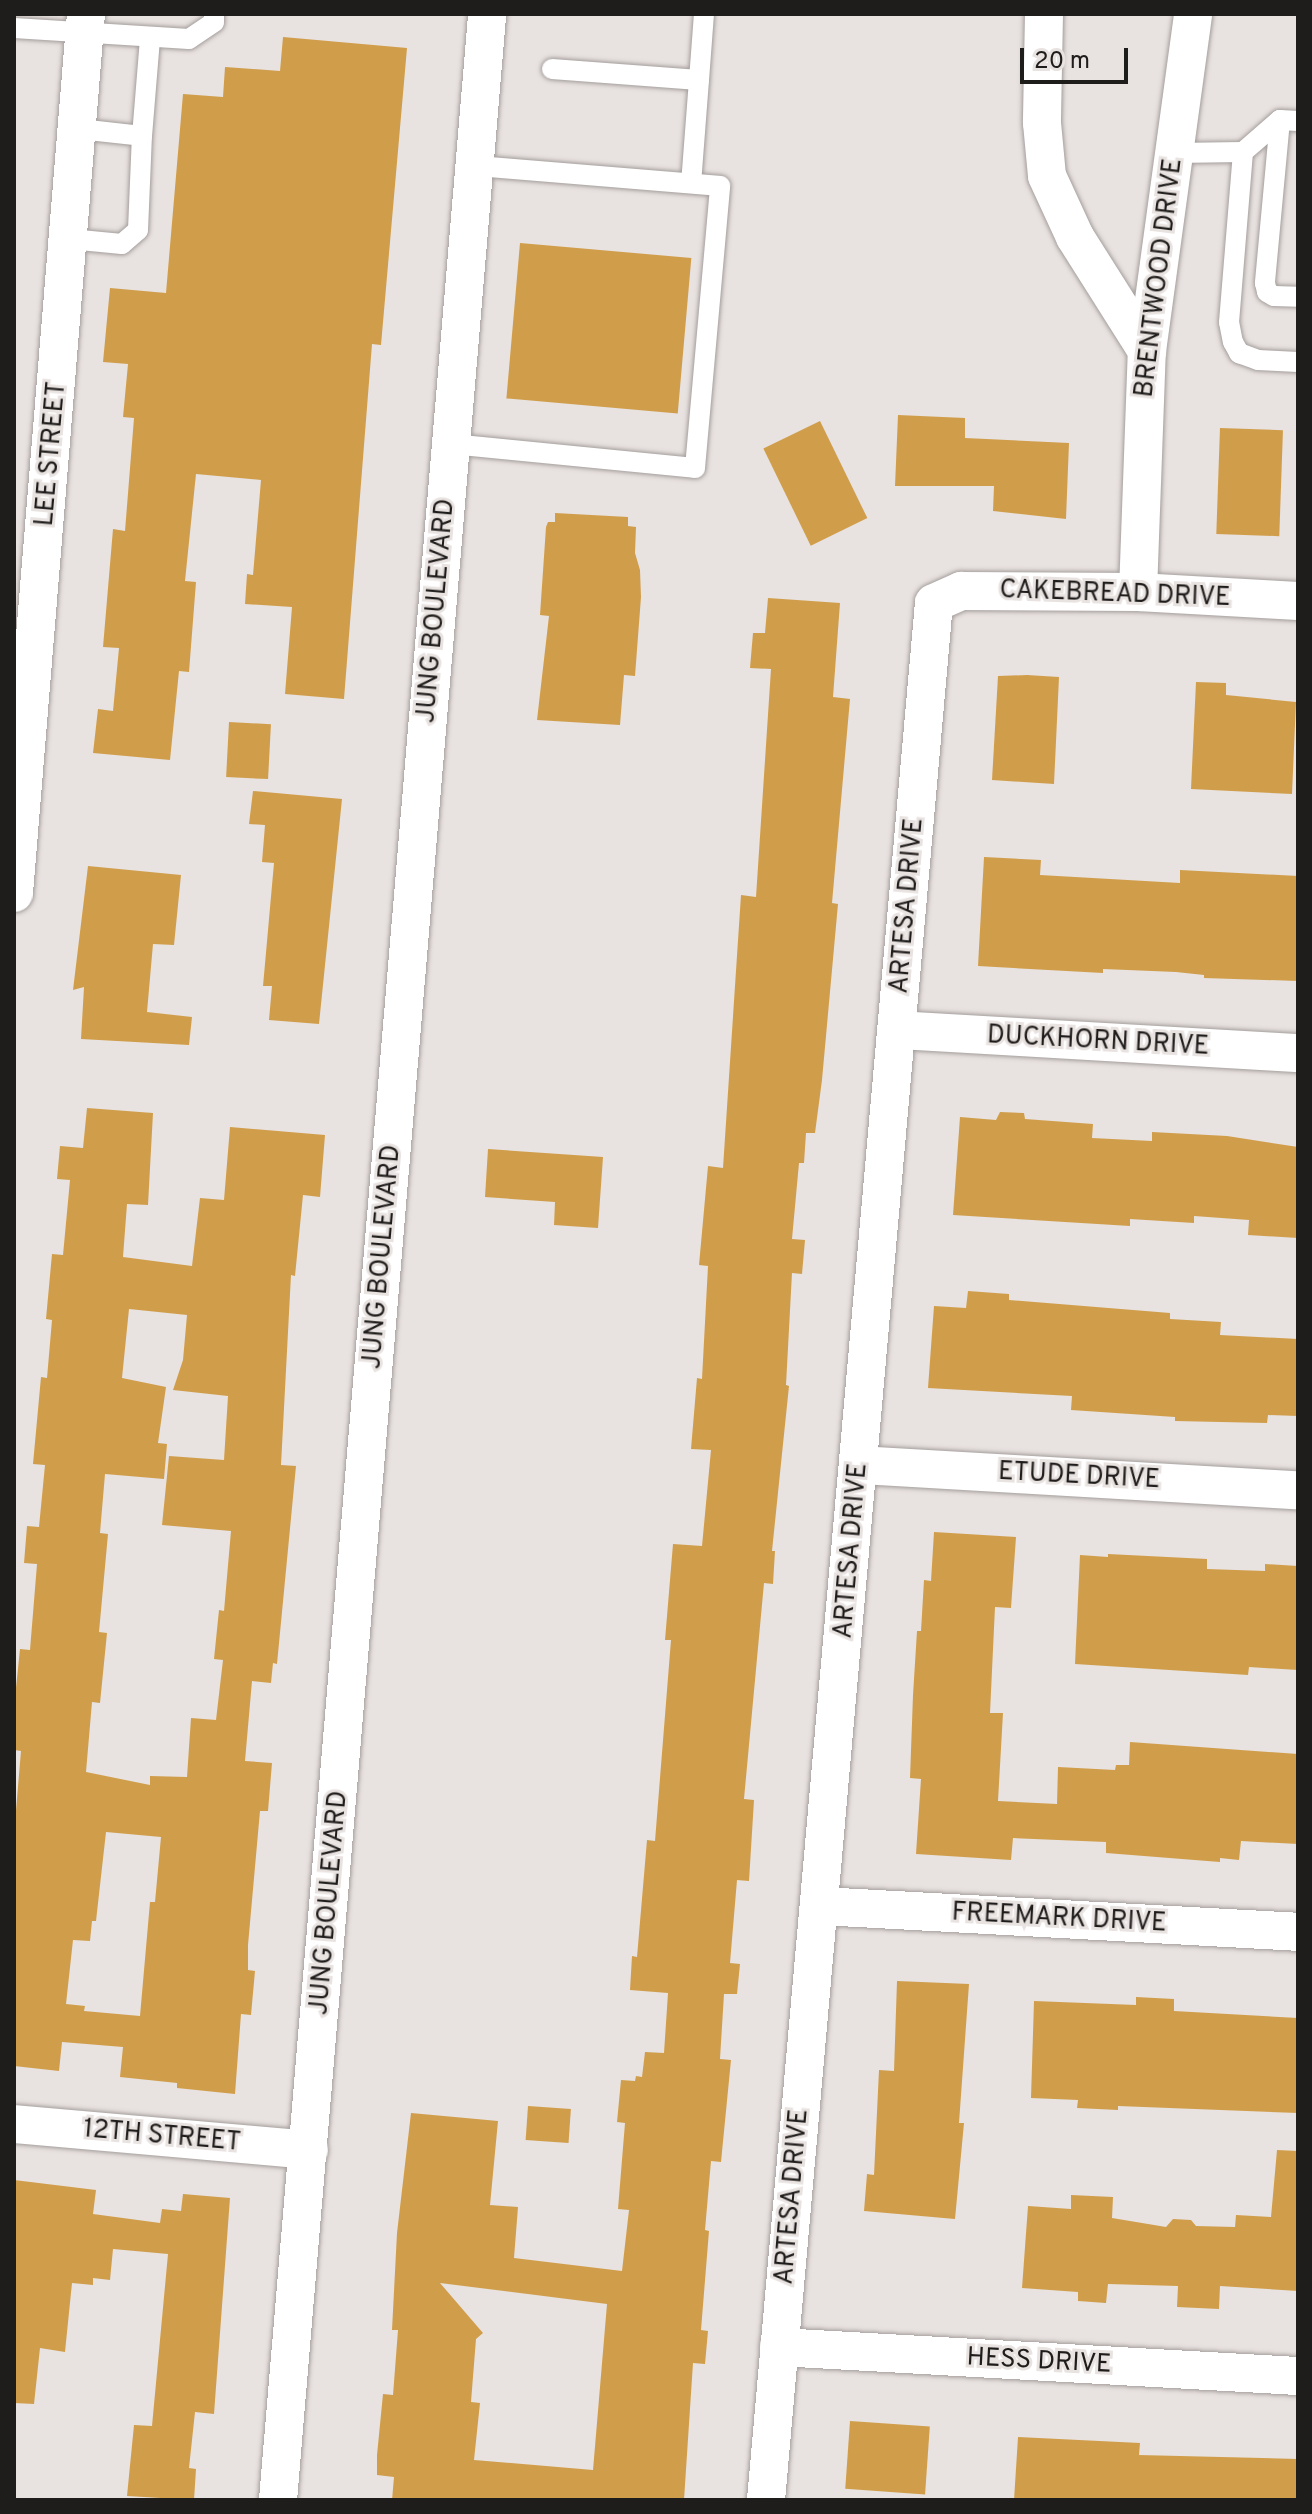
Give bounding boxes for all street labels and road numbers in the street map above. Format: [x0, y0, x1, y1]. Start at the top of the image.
street label: BRENTWOOD DRIVE [1130, 157, 1190, 399]
street label: LEE STREET [30, 380, 74, 528]
street label: JUNG BOULEVARD [412, 498, 462, 724]
street label: CAKEBREAD DRIVE [999, 575, 1231, 615]
street label: ARTESA DRIVE [885, 816, 931, 996]
street label: DUCKHORN DRIVE [986, 1021, 1210, 1063]
street label: JUNG BOULEVARD [358, 1144, 408, 1370]
street label: ETUDE DRIVE [997, 1457, 1161, 1497]
street label: ARTESA DRIVE [829, 1461, 875, 1641]
street label: JUNG BOULEVARD [305, 1790, 355, 2016]
street label: FREEMARK DRIVE [951, 1898, 1167, 1940]
street label: ARTESA DRIVE [770, 2107, 816, 2287]
street label: 12TH STREET [82, 2115, 242, 2159]
street label: HESS DRIVE [966, 2343, 1112, 2381]

